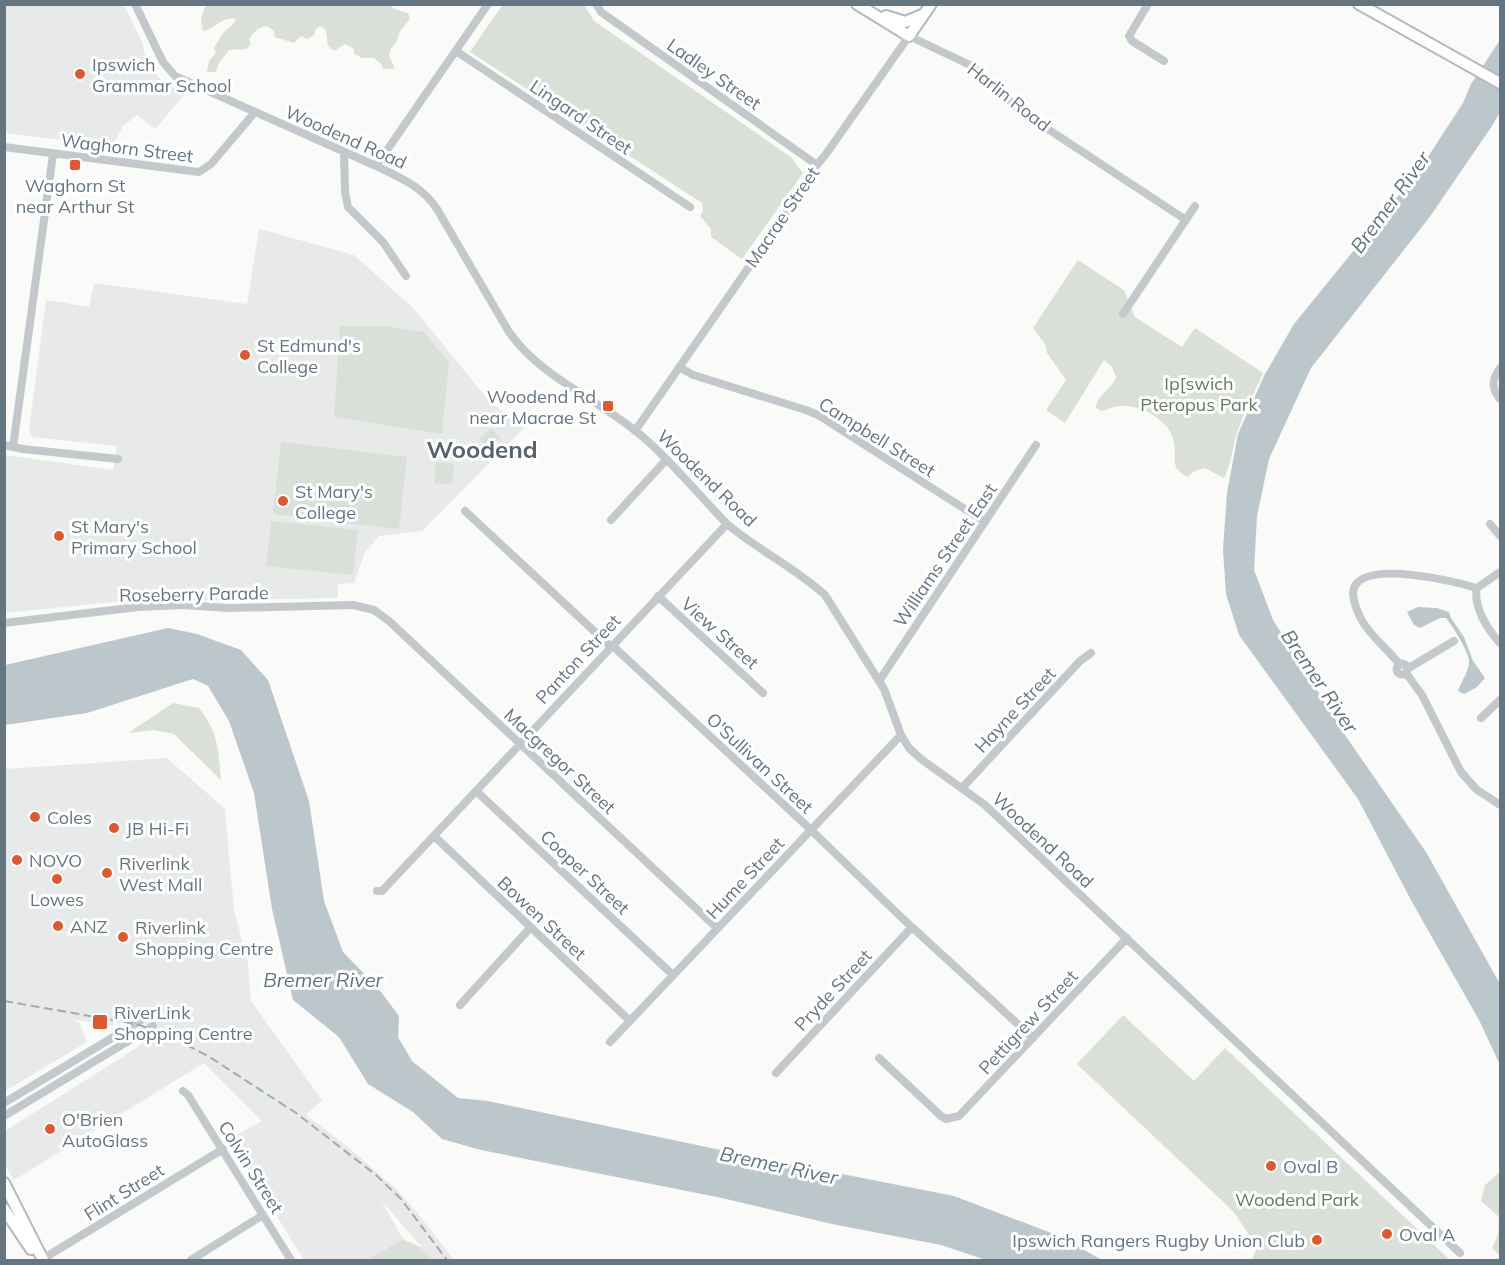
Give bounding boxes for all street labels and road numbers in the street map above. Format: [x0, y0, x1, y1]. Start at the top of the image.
street label: Ladley Street [663, 33, 765, 115]
street label: Harlin Road [963, 57, 1055, 137]
street label: Lingard Street [526, 74, 636, 160]
street label: Woodend Road [282, 100, 410, 174]
street label: Waghorn Street [60, 128, 194, 168]
street label: Macrae Street [740, 162, 824, 272]
street label: Campbell Street [814, 392, 940, 482]
street label: Woodend Road [652, 424, 762, 532]
street label: Williams Street East [888, 479, 1002, 631]
street label: Roseberry Parade [119, 581, 269, 607]
street label: View Street [676, 592, 764, 674]
street label: Panton Street [531, 609, 625, 709]
street label: Hayne Street [969, 662, 1061, 758]
street label: Macgregor Street [499, 703, 621, 819]
street label: O'Sullivan Street [702, 708, 818, 818]
street label: Woodend Road [988, 787, 1098, 893]
street label: Cooper Street [536, 825, 634, 919]
street label: Hume Street [701, 832, 789, 924]
street label: Bowen Street [493, 871, 591, 965]
street label: Pryde Street [789, 944, 877, 1036]
street label: Pettigrew Street [974, 965, 1082, 1079]
street label: Colvin Street [213, 1116, 289, 1218]
street label: Flint Street [80, 1158, 168, 1226]

